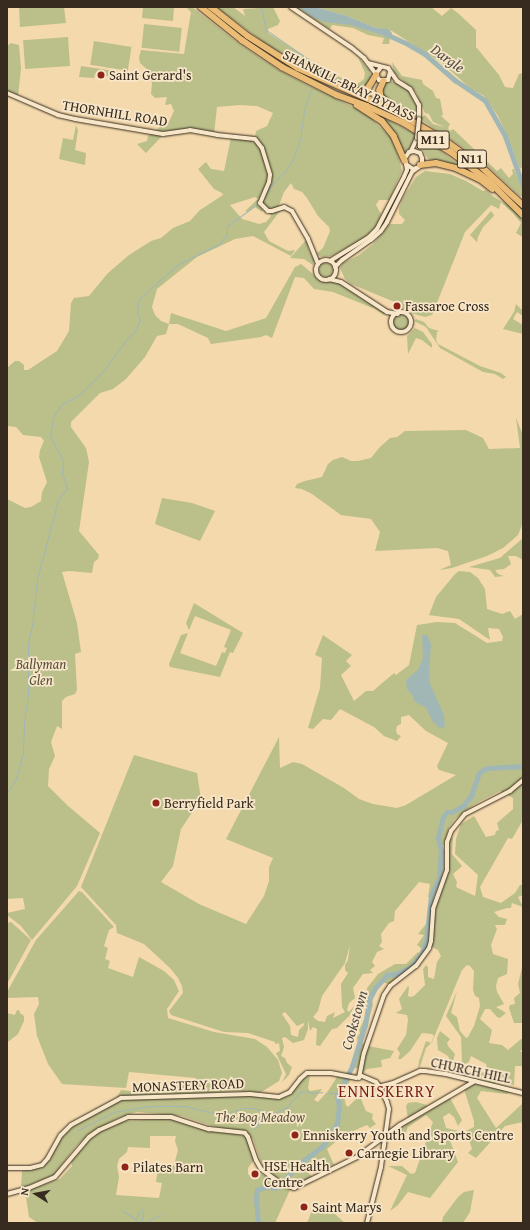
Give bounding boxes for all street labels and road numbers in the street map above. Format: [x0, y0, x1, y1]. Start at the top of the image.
street label: SHANKILL-BRAY BYPASS [280, 46, 418, 124]
street label: THORNHILL ROAD [61, 96, 169, 130]
road number: M11 [416, 129, 450, 151]
road number: N11 [456, 148, 488, 170]
street label: CHURCH HILL [429, 1053, 513, 1087]
street label: MONASTERY ROAD [132, 1075, 244, 1095]

